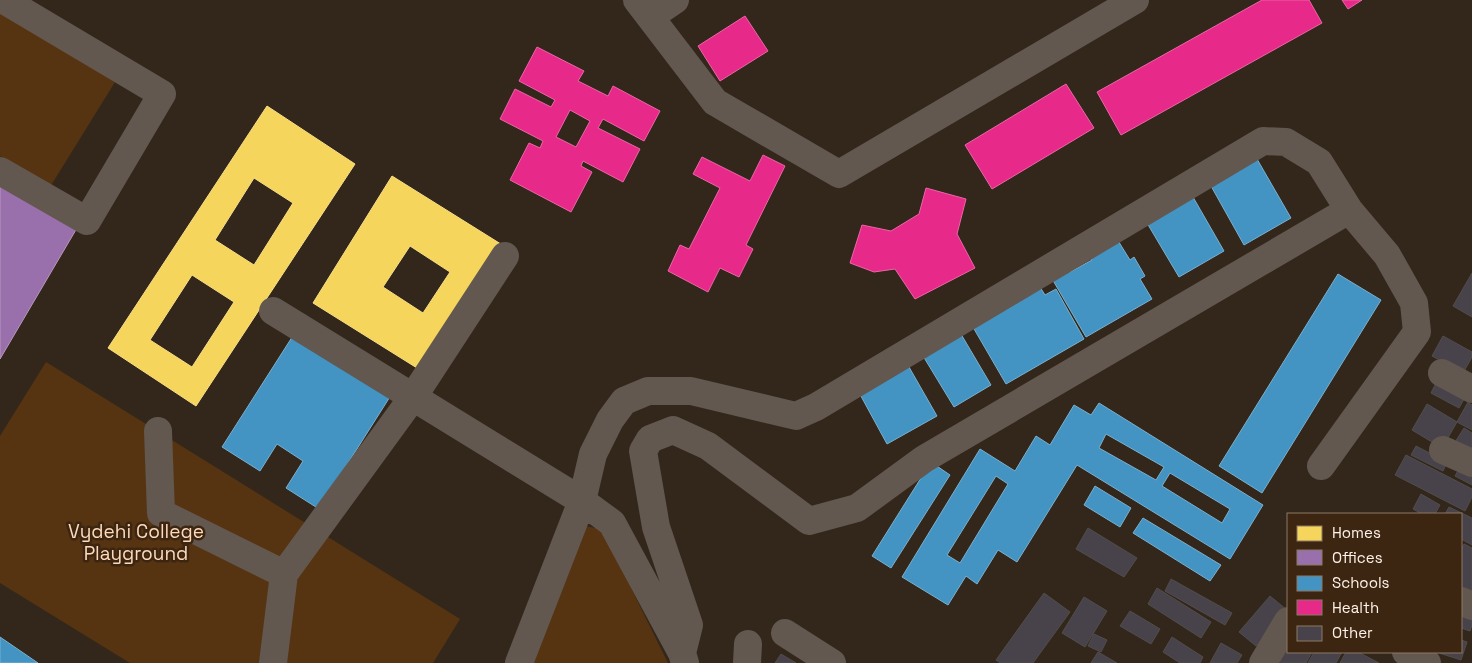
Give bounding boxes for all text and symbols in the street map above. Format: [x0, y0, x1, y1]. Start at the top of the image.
legend [1287, 513, 1462, 653]
park label: Vydehi College Playground [68, 519, 204, 566]
text: Homes [1332, 523, 1381, 542]
text: Offices [1332, 548, 1383, 567]
text: Schools [1332, 573, 1390, 592]
text: Health [1332, 598, 1379, 617]
text: Other [1332, 623, 1373, 642]

